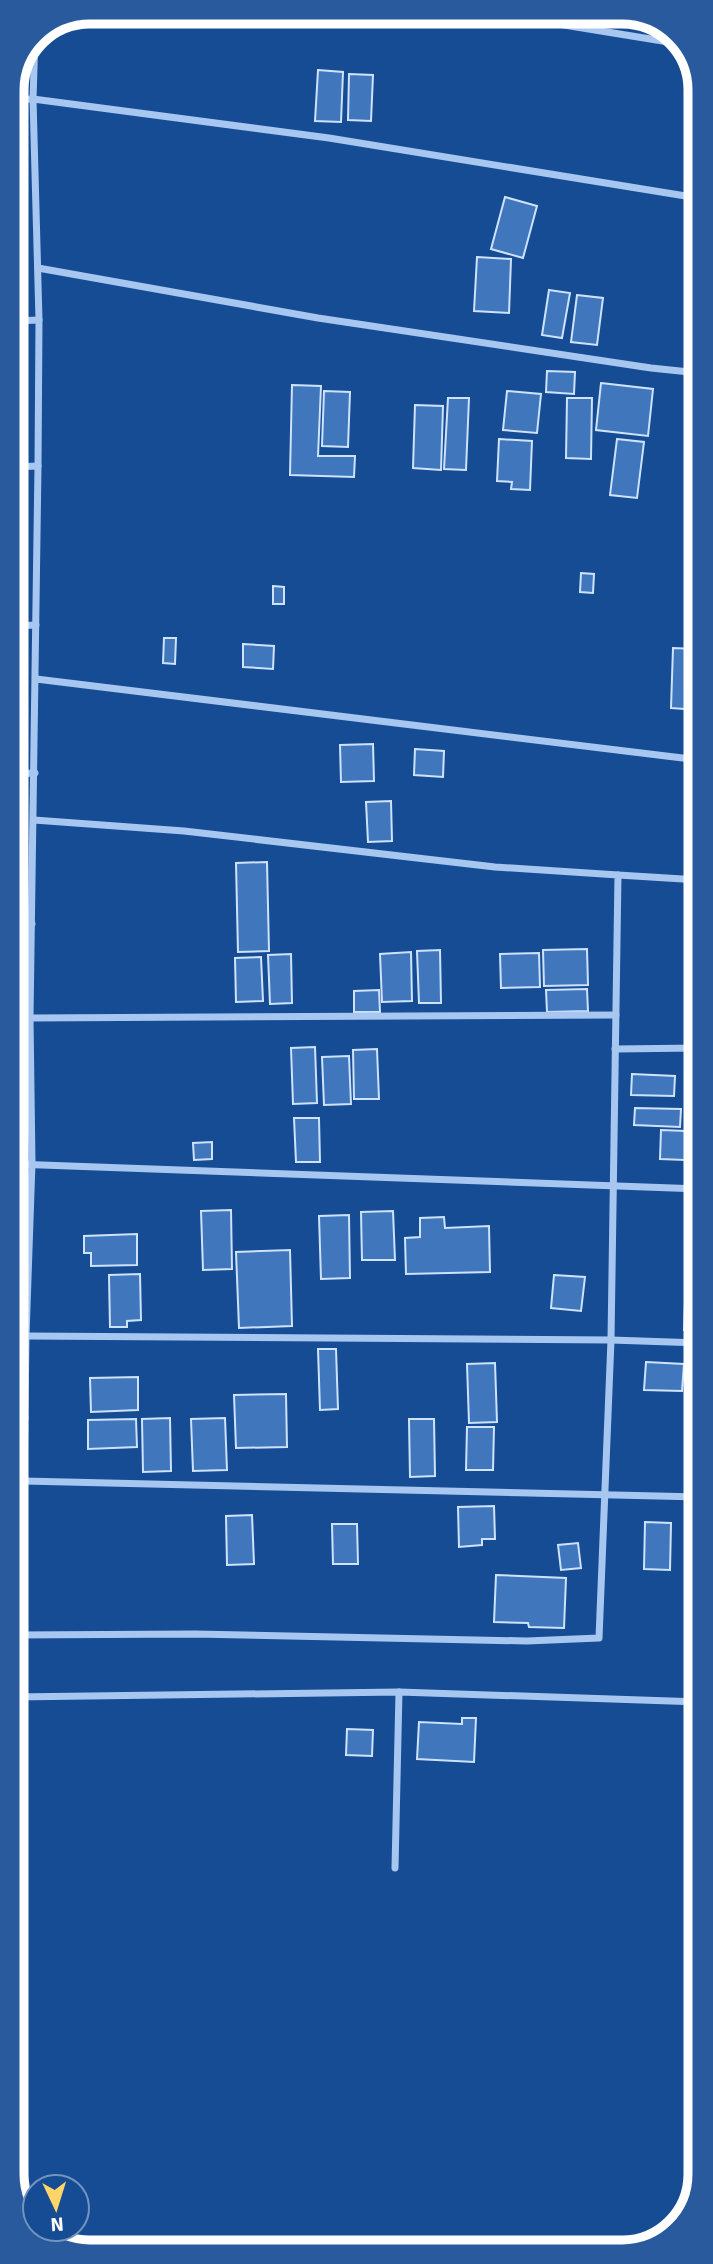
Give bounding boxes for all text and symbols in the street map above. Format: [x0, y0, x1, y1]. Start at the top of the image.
north arrow [21, 2173, 91, 2243]
text: N [50, 2212, 65, 2236]

